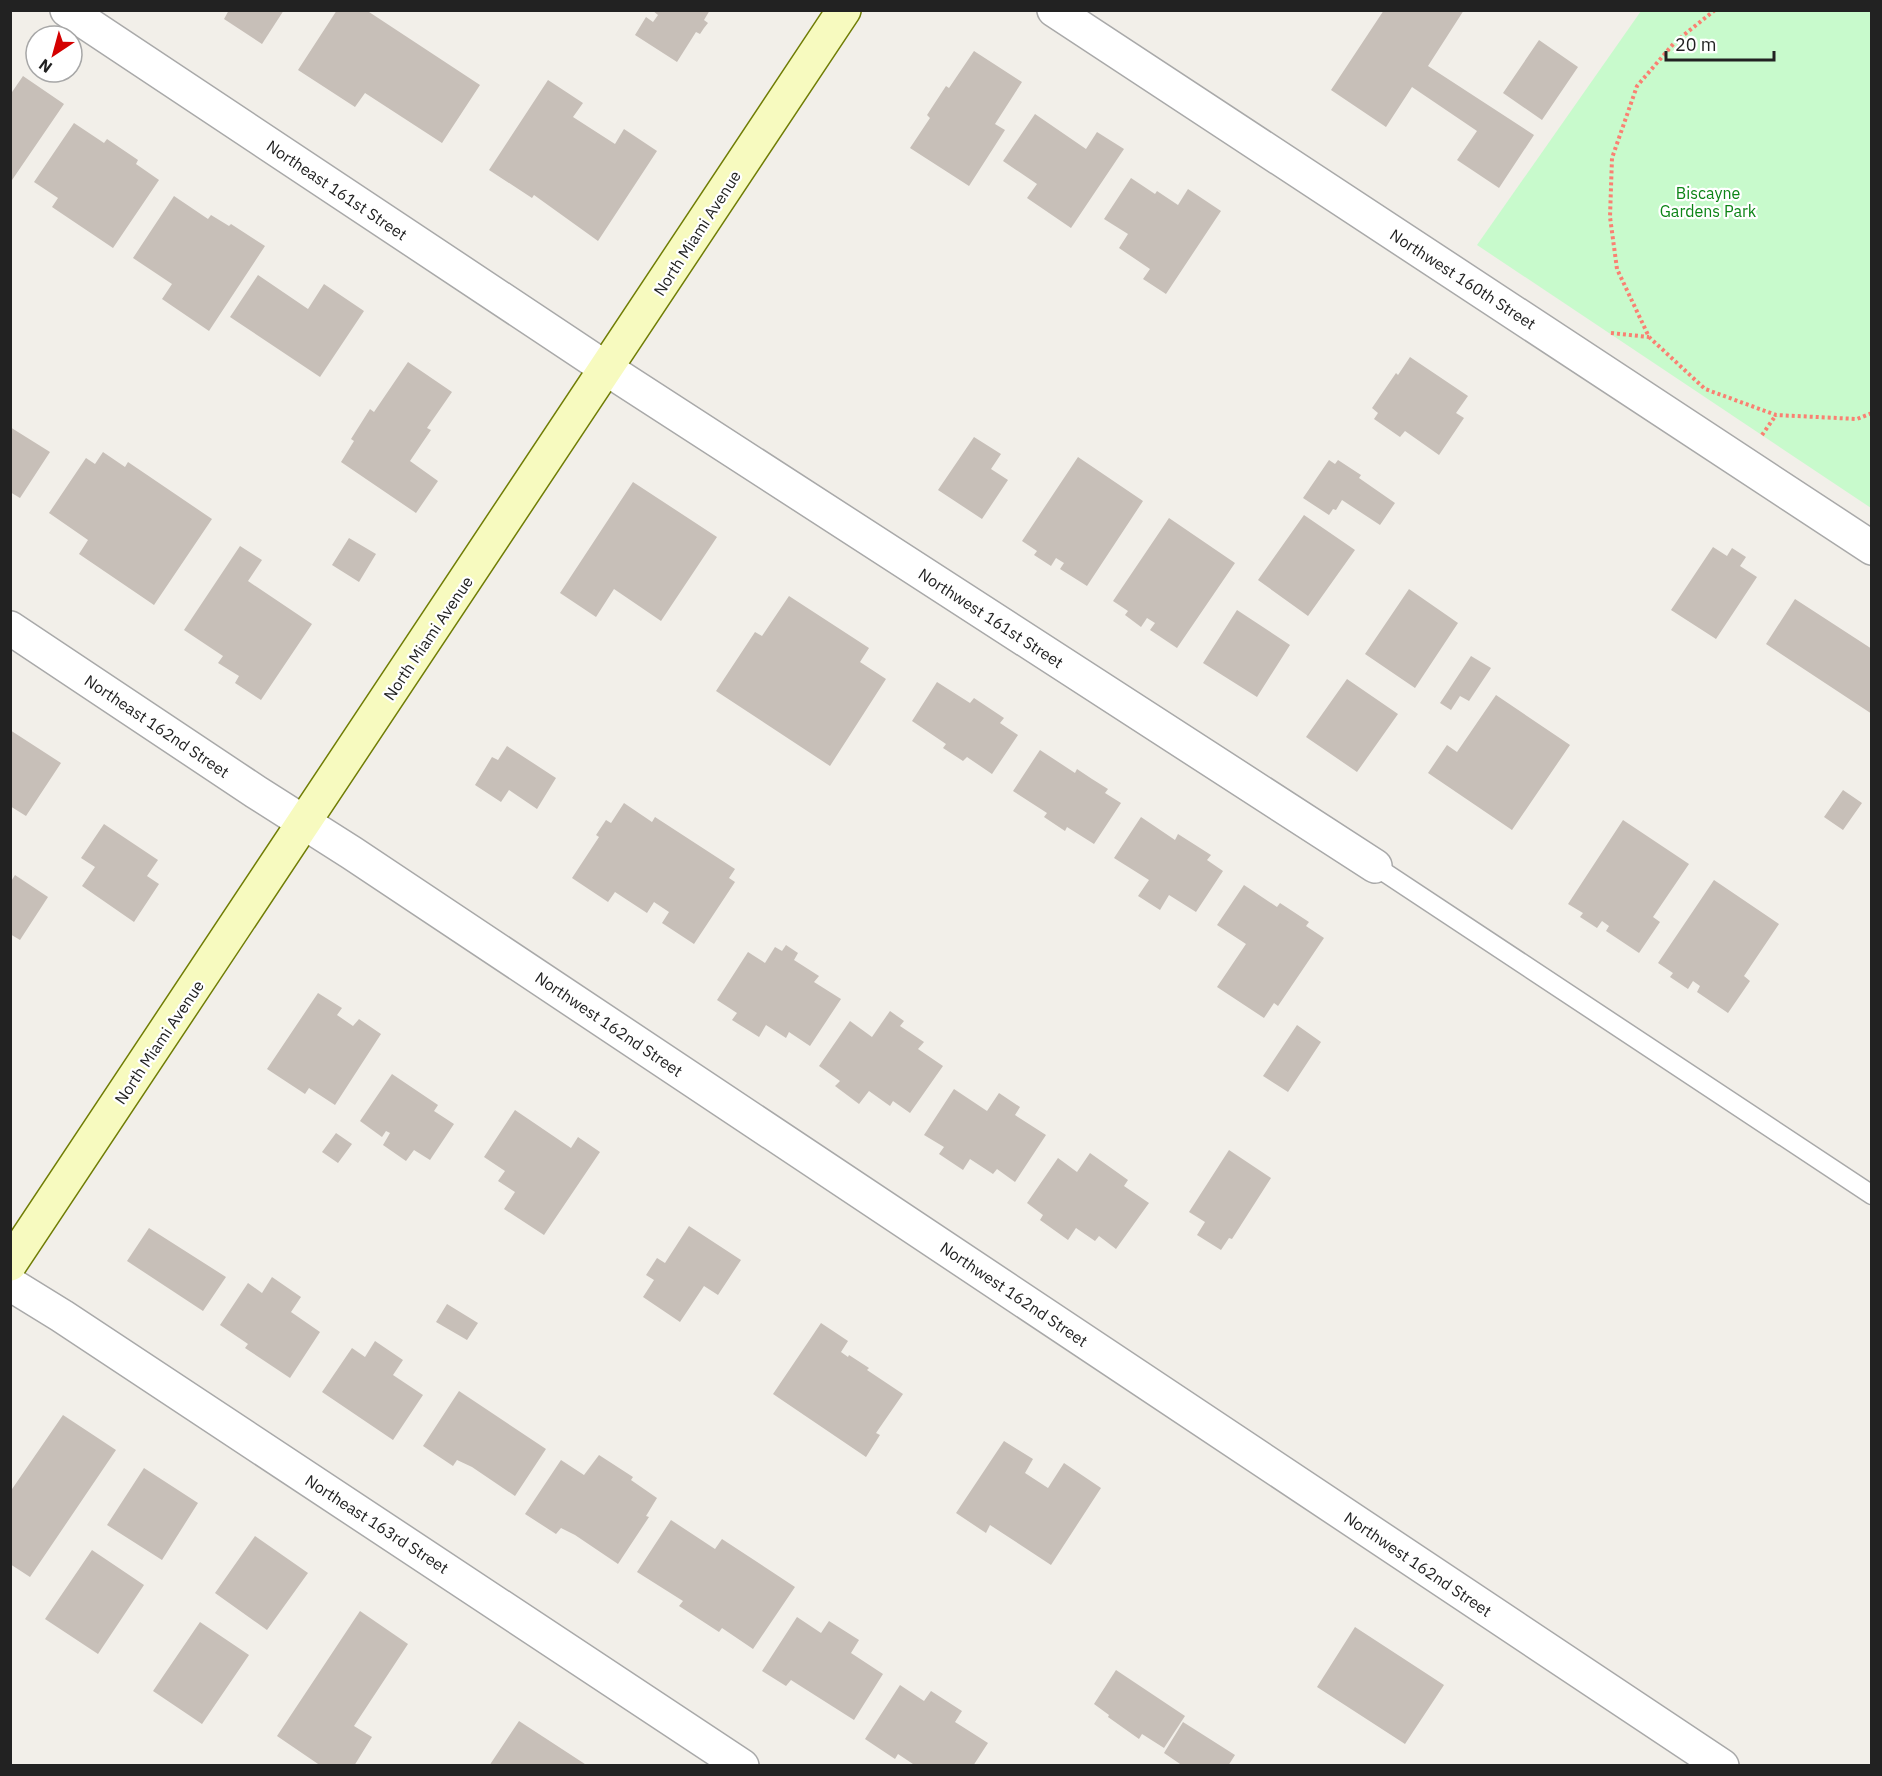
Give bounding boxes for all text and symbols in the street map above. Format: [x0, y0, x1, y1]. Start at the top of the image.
north arrow [24, 24, 84, 84]
scale bar [1666, 24, 1774, 62]
text: 20 m [1675, 33, 1717, 56]
text: N [35, 55, 56, 78]
street label: Northeast 161st Street [263, 136, 411, 244]
street label: North Miami Avenue [649, 166, 745, 299]
park label: Biscayne Gardens Park [1660, 183, 1757, 221]
street label: Northwest 160th Street [1386, 224, 1540, 334]
street label: Northwest 161st Street [915, 564, 1067, 672]
street label: North Miami Avenue [379, 572, 477, 704]
street label: Northeast 162nd Street [81, 670, 233, 782]
street label: Northwest 162nd Street [531, 967, 687, 1081]
street label: North Miami Avenue [110, 976, 208, 1108]
street label: Northwest 162nd Street [936, 1237, 1092, 1351]
street label: Northeast 163rd Street [302, 1470, 452, 1578]
street label: Northwest 162nd Street [1340, 1507, 1496, 1621]

